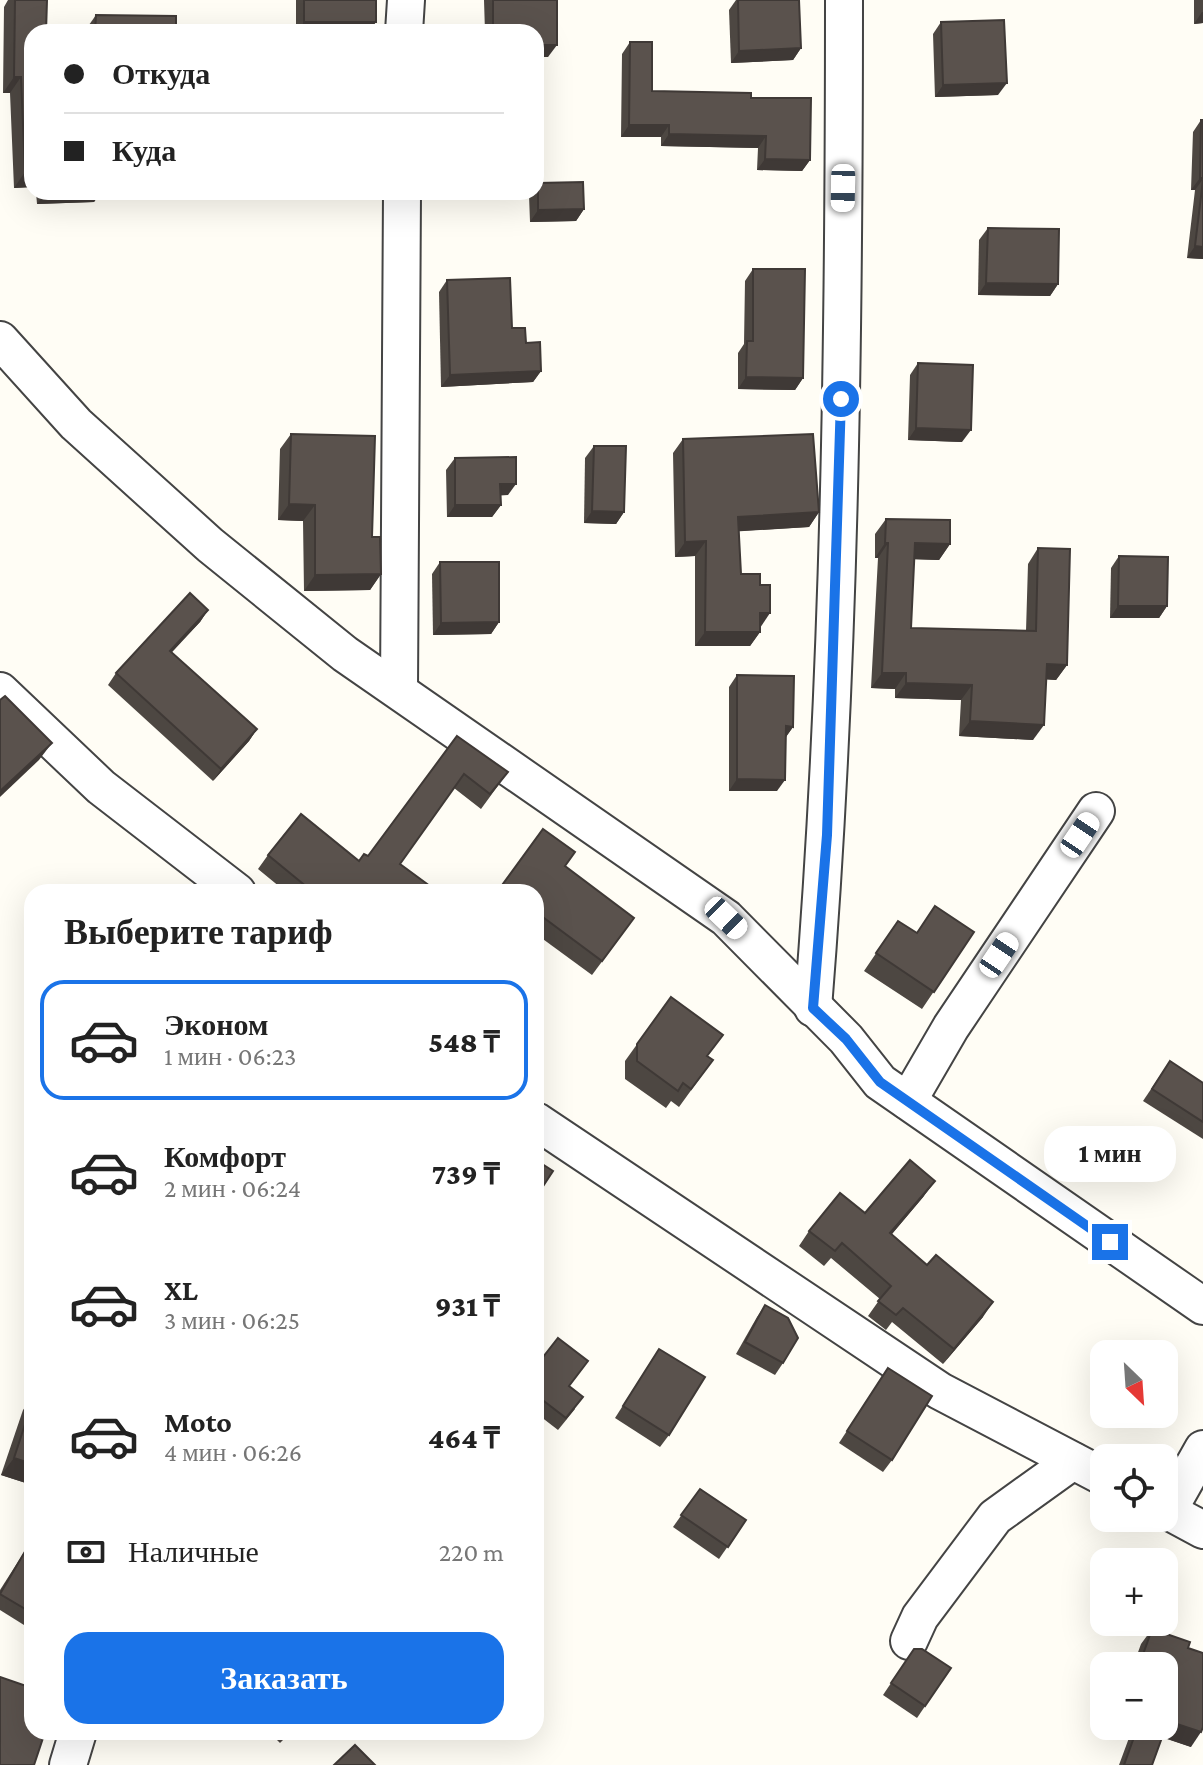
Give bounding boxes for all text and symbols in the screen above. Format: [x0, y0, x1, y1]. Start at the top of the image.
text: Откуда [112, 57, 210, 90]
text: Куда [112, 134, 176, 167]
car [831, 164, 855, 212]
route start [823, 381, 859, 417]
car [1057, 808, 1103, 862]
car [700, 893, 752, 943]
text: Выберите тариф [64, 912, 333, 952]
car [976, 928, 1022, 982]
icon: car [68, 1004, 140, 1076]
text: Эконом [164, 1008, 268, 1041]
text: 548 ₸ [428, 1025, 500, 1058]
text: 1 мин · 06:23 [164, 1042, 296, 1071]
callout: 1 мин [1044, 1126, 1176, 1182]
icon: car [68, 1136, 140, 1208]
text: 1 мин [1079, 1139, 1141, 1168]
text: Комфорт [164, 1140, 286, 1173]
text: 739 ₸ [432, 1157, 500, 1190]
text: 2 мин · 06:24 [164, 1174, 301, 1203]
route end [1092, 1224, 1128, 1260]
icon: car [68, 1268, 140, 1340]
text: XL [164, 1273, 198, 1306]
text: 931 ₸ [435, 1289, 500, 1322]
text: 3 мин · 06:25 [164, 1306, 300, 1335]
north arrow [1090, 1340, 1178, 1428]
map controls [1090, 1340, 1178, 1740]
icon: car [68, 1400, 140, 1472]
text: Moto [164, 1405, 232, 1438]
text: 464 ₸ [428, 1421, 500, 1454]
text: 4 мин · 06:26 [164, 1438, 302, 1467]
button: locate [1090, 1444, 1178, 1532]
icon: cash [64, 1530, 108, 1574]
text: Наличные [128, 1535, 259, 1568]
text: 220 m [439, 1538, 504, 1567]
button: + [1090, 1548, 1178, 1636]
button: Заказать [64, 1632, 504, 1724]
button: − [1090, 1652, 1178, 1740]

